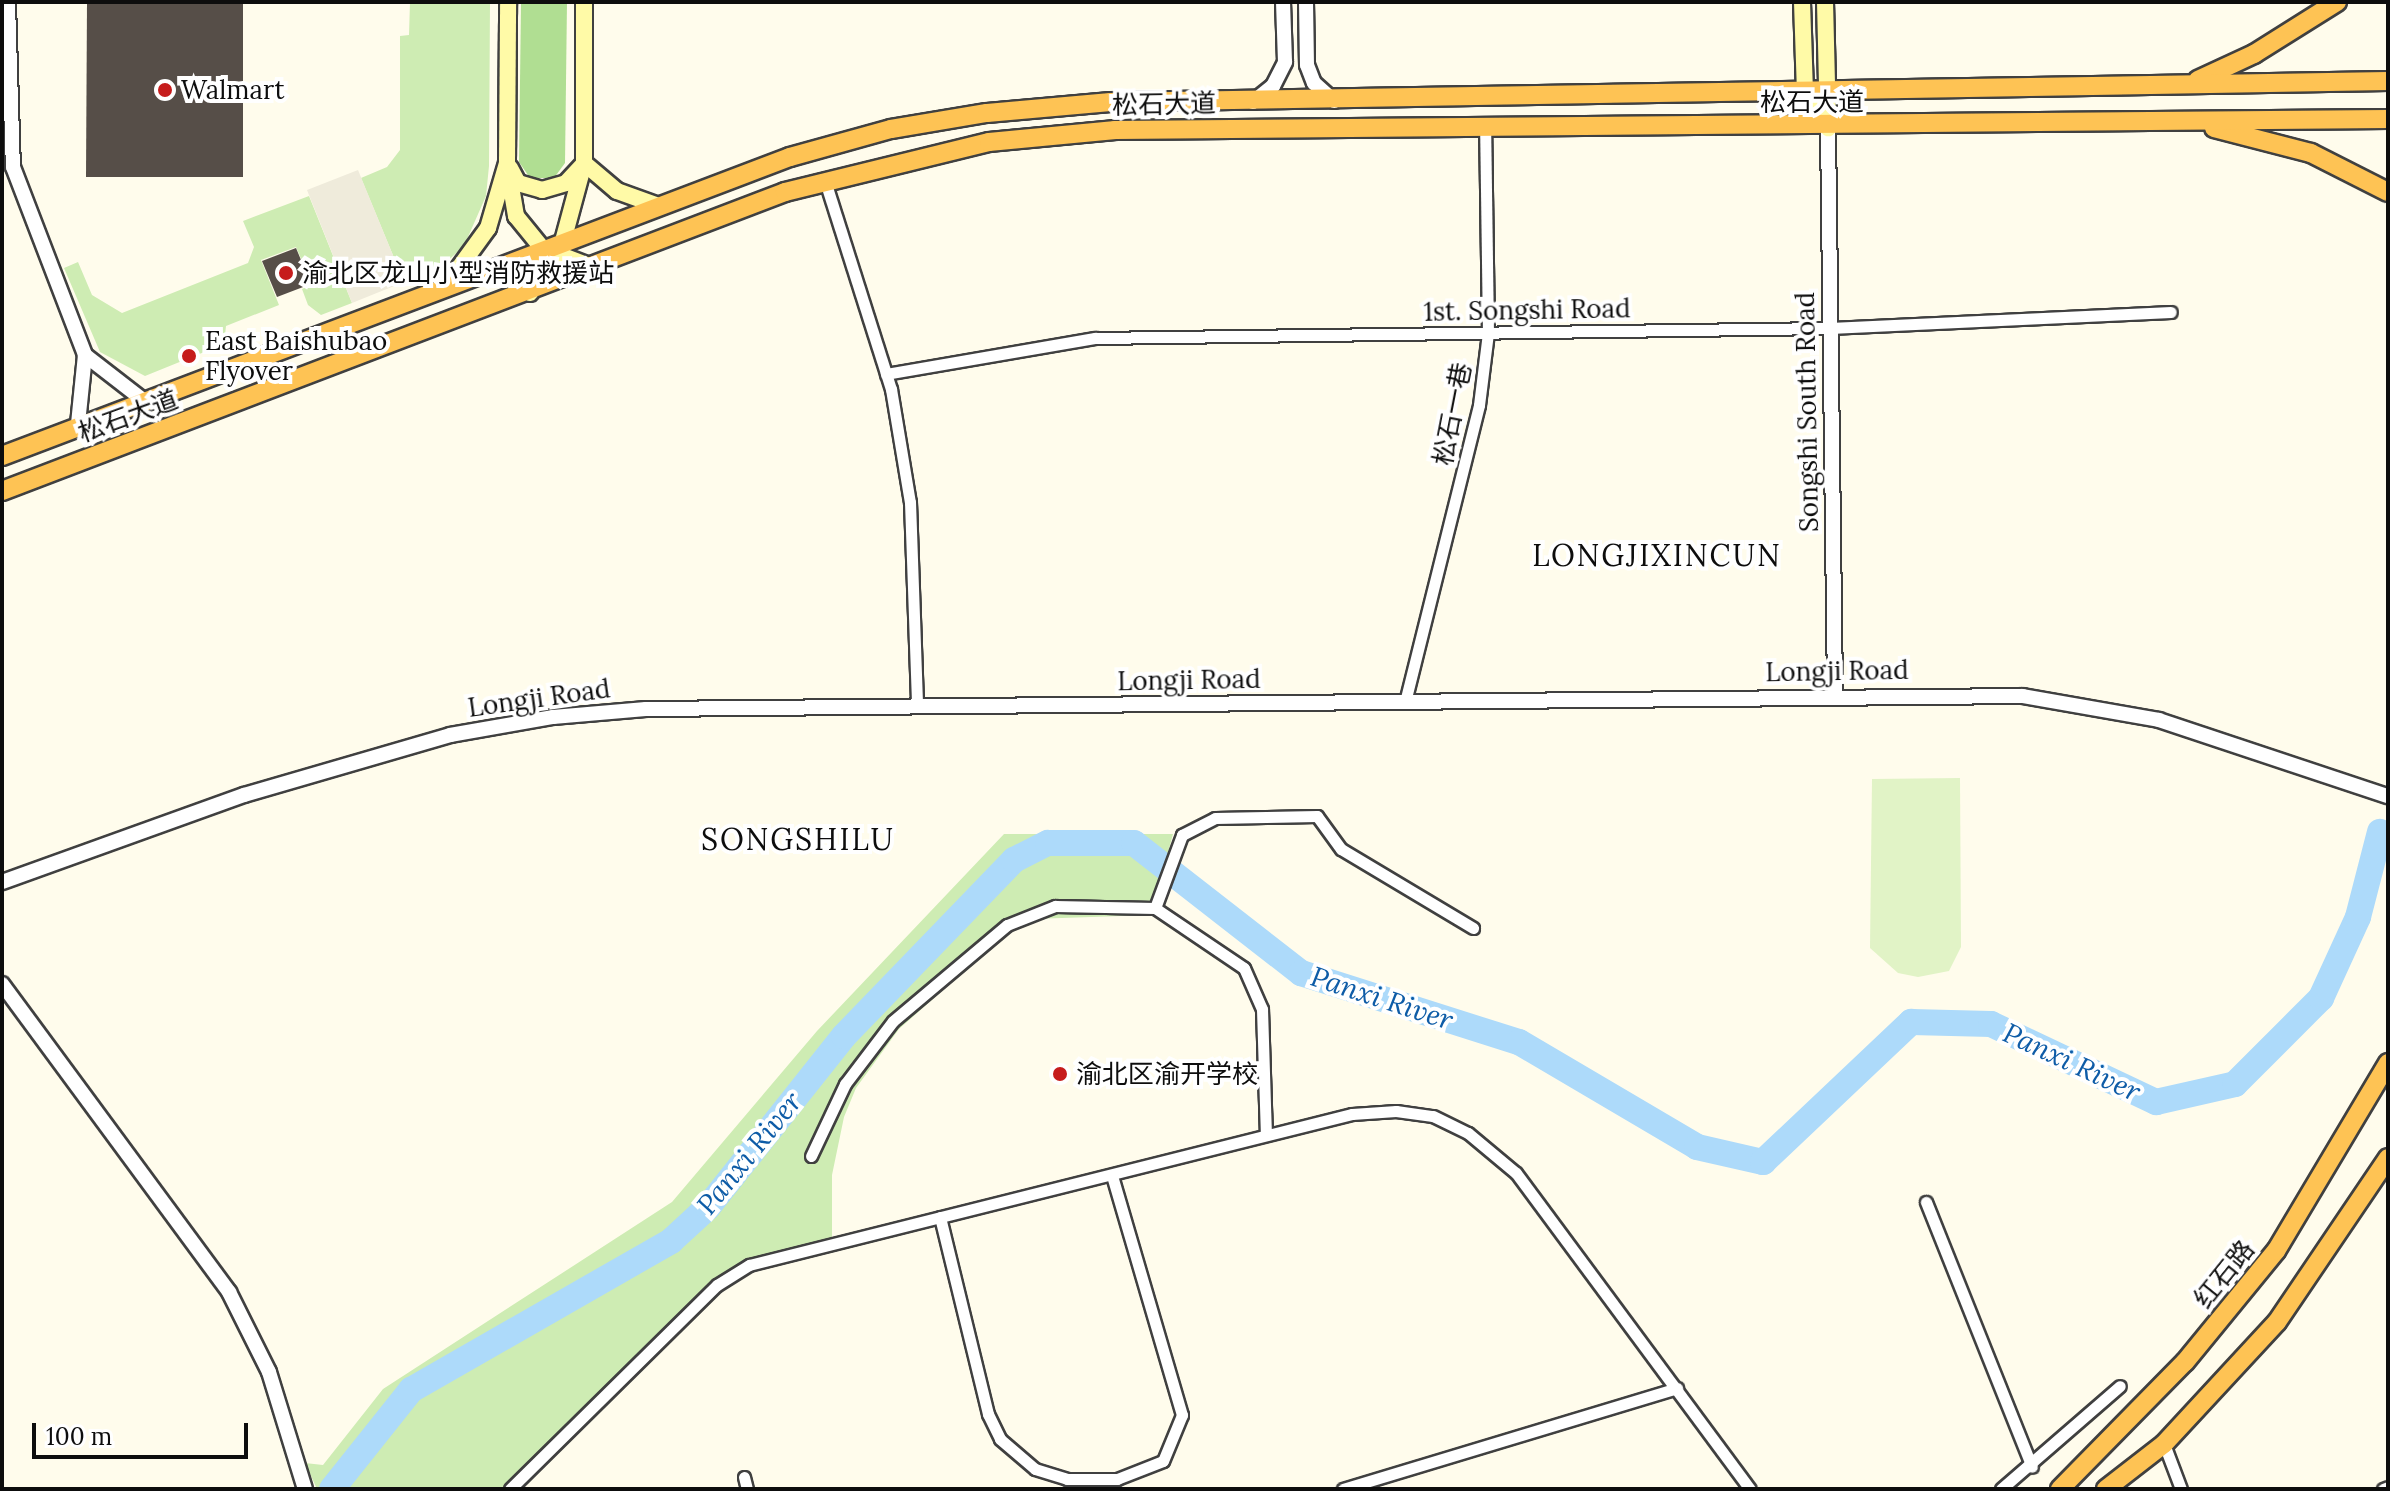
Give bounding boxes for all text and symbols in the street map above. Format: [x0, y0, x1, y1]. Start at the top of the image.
place label: Walmart [181, 74, 285, 106]
marker: Walmart [156, 81, 174, 99]
street label: 松石大道 [1760, 86, 1864, 118]
street label: 松石大道 [1112, 87, 1216, 121]
place label: 渝北区龙山小型消防救援站 [302, 257, 614, 289]
marker: 渝北区龙山小型消防救援站 [277, 264, 295, 282]
street label: Songshi South Road [1789, 292, 1825, 532]
street label: 1st. Songshi Road [1423, 293, 1631, 327]
place label: East Baishubao Flyover [205, 325, 387, 386]
marker: East Baishubao Flyover [180, 347, 198, 365]
street label: 松石一巷 [1427, 360, 1477, 468]
street label: 松石大道 [74, 384, 182, 448]
district label: LONGJIXINCUN [1532, 537, 1782, 573]
street label: Longji Road [1765, 654, 1909, 688]
street label: Longji Road [1117, 663, 1261, 697]
street label: Longji Road [466, 673, 612, 723]
district label: SONGSHILU [701, 821, 895, 857]
water label: Panxi River [1307, 959, 1457, 1037]
water label: Panxi River [1998, 1016, 2146, 1108]
place label: 渝北区渝开学校 [1076, 1058, 1258, 1090]
marker: 渝北区渝开学校 [1051, 1065, 1069, 1083]
water label: Panxi River [689, 1085, 809, 1221]
street label: 红石路 [2187, 1234, 2261, 1314]
scale bar [36, 1407, 252, 1457]
text: 100 m [46, 1421, 112, 1452]

